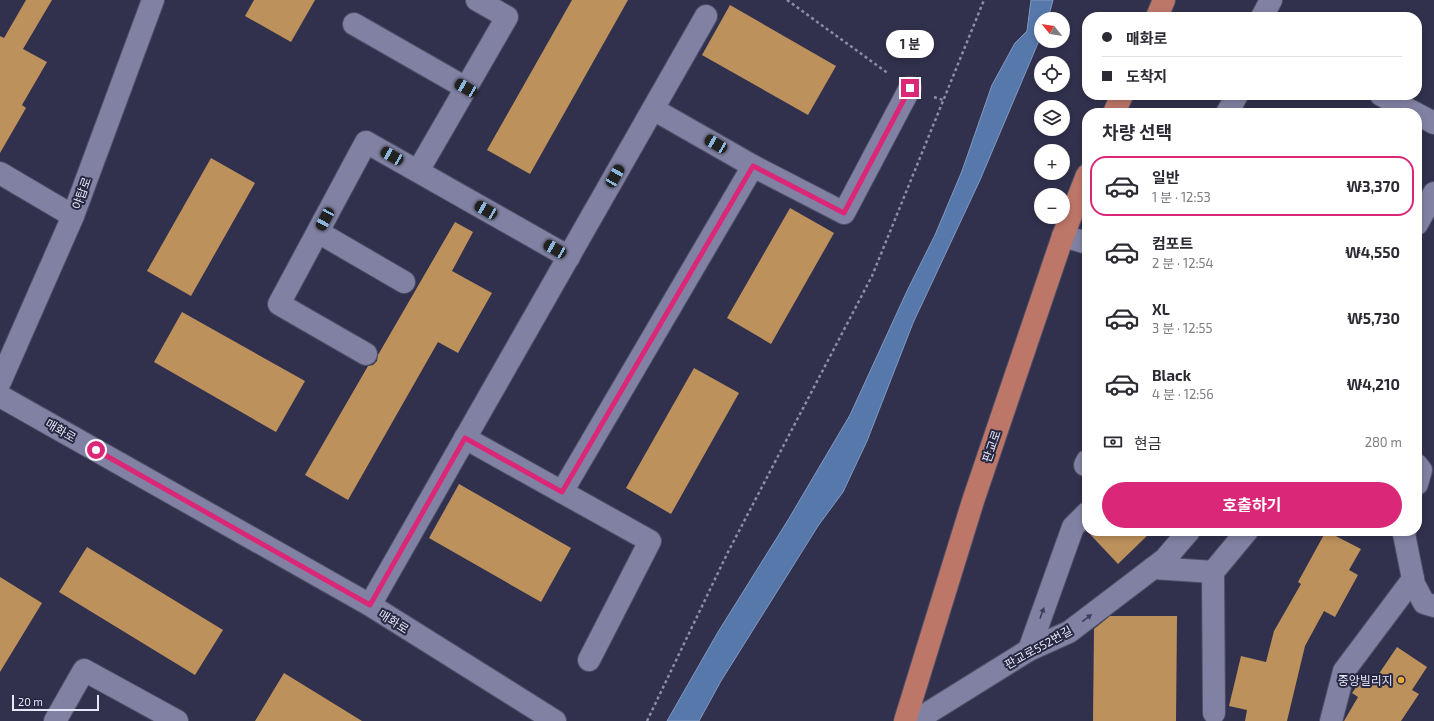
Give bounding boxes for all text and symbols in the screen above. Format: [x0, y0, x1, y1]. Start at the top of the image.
north arrow [1034, 12, 1070, 48]
map controls [1034, 12, 1070, 224]
text: 매화로 [1126, 29, 1167, 47]
callout: 1 분 [886, 30, 934, 58]
text: 1 분 [900, 36, 920, 52]
button: locate [1034, 56, 1070, 92]
text: 도착지 [1126, 67, 1167, 85]
car [453, 77, 479, 99]
route end [901, 79, 919, 97]
button: layers [1034, 100, 1070, 136]
text: 차량 선택 [1102, 121, 1172, 143]
car [703, 133, 729, 155]
button: + [1034, 144, 1070, 180]
car [379, 145, 405, 167]
car [604, 163, 626, 189]
icon: car [1104, 168, 1140, 204]
text: 일반 [1152, 168, 1180, 186]
street label: 야탑로 [69, 175, 93, 211]
text: ₩3,370 [1347, 177, 1400, 195]
button: − [1034, 188, 1070, 224]
text: 1 분 · 12:53 [1152, 189, 1211, 205]
car [473, 199, 499, 221]
car [314, 206, 336, 232]
icon: car [1104, 234, 1140, 270]
text: 컴포트 [1152, 234, 1193, 252]
car [542, 238, 568, 260]
text: ₩4,550 [1345, 243, 1400, 261]
text: 2 분 · 12:54 [1152, 255, 1214, 271]
icon: car [1104, 300, 1140, 336]
text: XL [1152, 300, 1170, 318]
text: ₩5,730 [1347, 309, 1400, 327]
text: 3 분 · 12:55 [1152, 320, 1212, 336]
icon: car [1104, 366, 1140, 402]
text: Black [1152, 366, 1191, 384]
text: ₩4,210 [1347, 375, 1400, 393]
text: 4 분 · 12:56 [1152, 386, 1214, 402]
street label: 매화로 [43, 416, 79, 444]
street label: 판교로 [979, 428, 1003, 464]
icon: cash [1102, 431, 1124, 453]
text: 현금 [1134, 434, 1162, 452]
text: 280 m [1365, 434, 1402, 450]
route start [87, 441, 105, 459]
button: 호출하기 [1102, 482, 1402, 528]
street label: 매화로 [376, 606, 412, 636]
one-way arrow [1039, 607, 1045, 619]
one-way arrow [1082, 613, 1093, 622]
street label: 판교로552번길 [1002, 623, 1074, 671]
place label: 중앙빌리지 [1338, 673, 1393, 687]
marker: 중앙빌리지 [1396, 675, 1406, 685]
scale bar [12, 693, 99, 712]
text: 20 m [18, 695, 43, 708]

